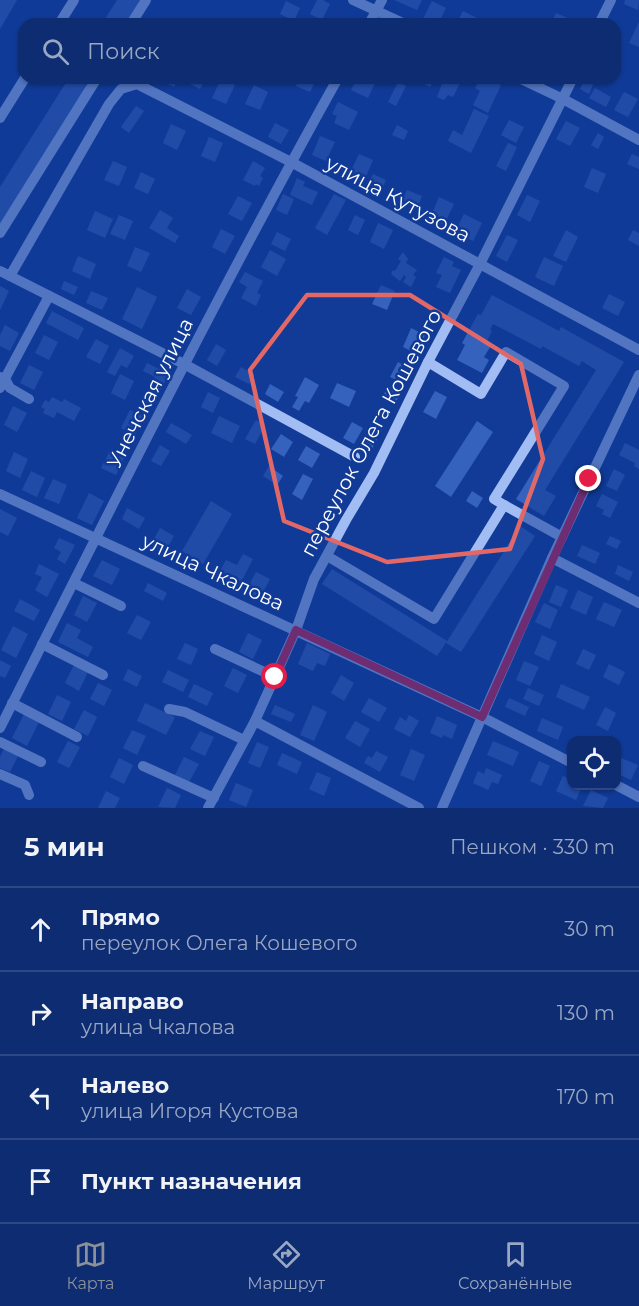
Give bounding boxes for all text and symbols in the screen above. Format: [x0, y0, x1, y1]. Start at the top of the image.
search box [18, 18, 621, 84]
icon: search [39, 35, 72, 68]
text: Поиск [87, 38, 159, 65]
street label: улица Кутузова [321, 150, 474, 247]
street label: переулок Олега Кошевого [296, 305, 446, 561]
street label: Унечская улица [102, 314, 198, 472]
route end [575, 465, 601, 491]
street label: улица Чкалова [137, 528, 288, 615]
route start [261, 663, 287, 689]
map controls [567, 736, 621, 790]
button: locate [567, 736, 621, 790]
text: 5 мин [24, 831, 105, 863]
text: Пешком · 330 m [450, 835, 615, 859]
text: Прямо [81, 904, 160, 931]
icon: ahead [24, 913, 57, 946]
text: 30 m [564, 917, 615, 941]
text: переулок Олега Кошевого [81, 931, 357, 955]
text: Направо [81, 988, 184, 1015]
icon: right [24, 997, 57, 1030]
text: 130 m [557, 1001, 615, 1025]
text: улица Чкалова [81, 1015, 235, 1039]
text: Налево [81, 1072, 169, 1099]
icon: left [24, 1081, 57, 1114]
text: 170 m [557, 1085, 615, 1109]
text: улица Игоря Кустова [81, 1099, 299, 1123]
icon: arrive [24, 1165, 57, 1198]
text: Пункт назначения [81, 1168, 302, 1195]
tab: Карта [66, 1238, 114, 1293]
tab: Маршрут [247, 1238, 325, 1293]
tab: Сохранённые [458, 1238, 572, 1293]

